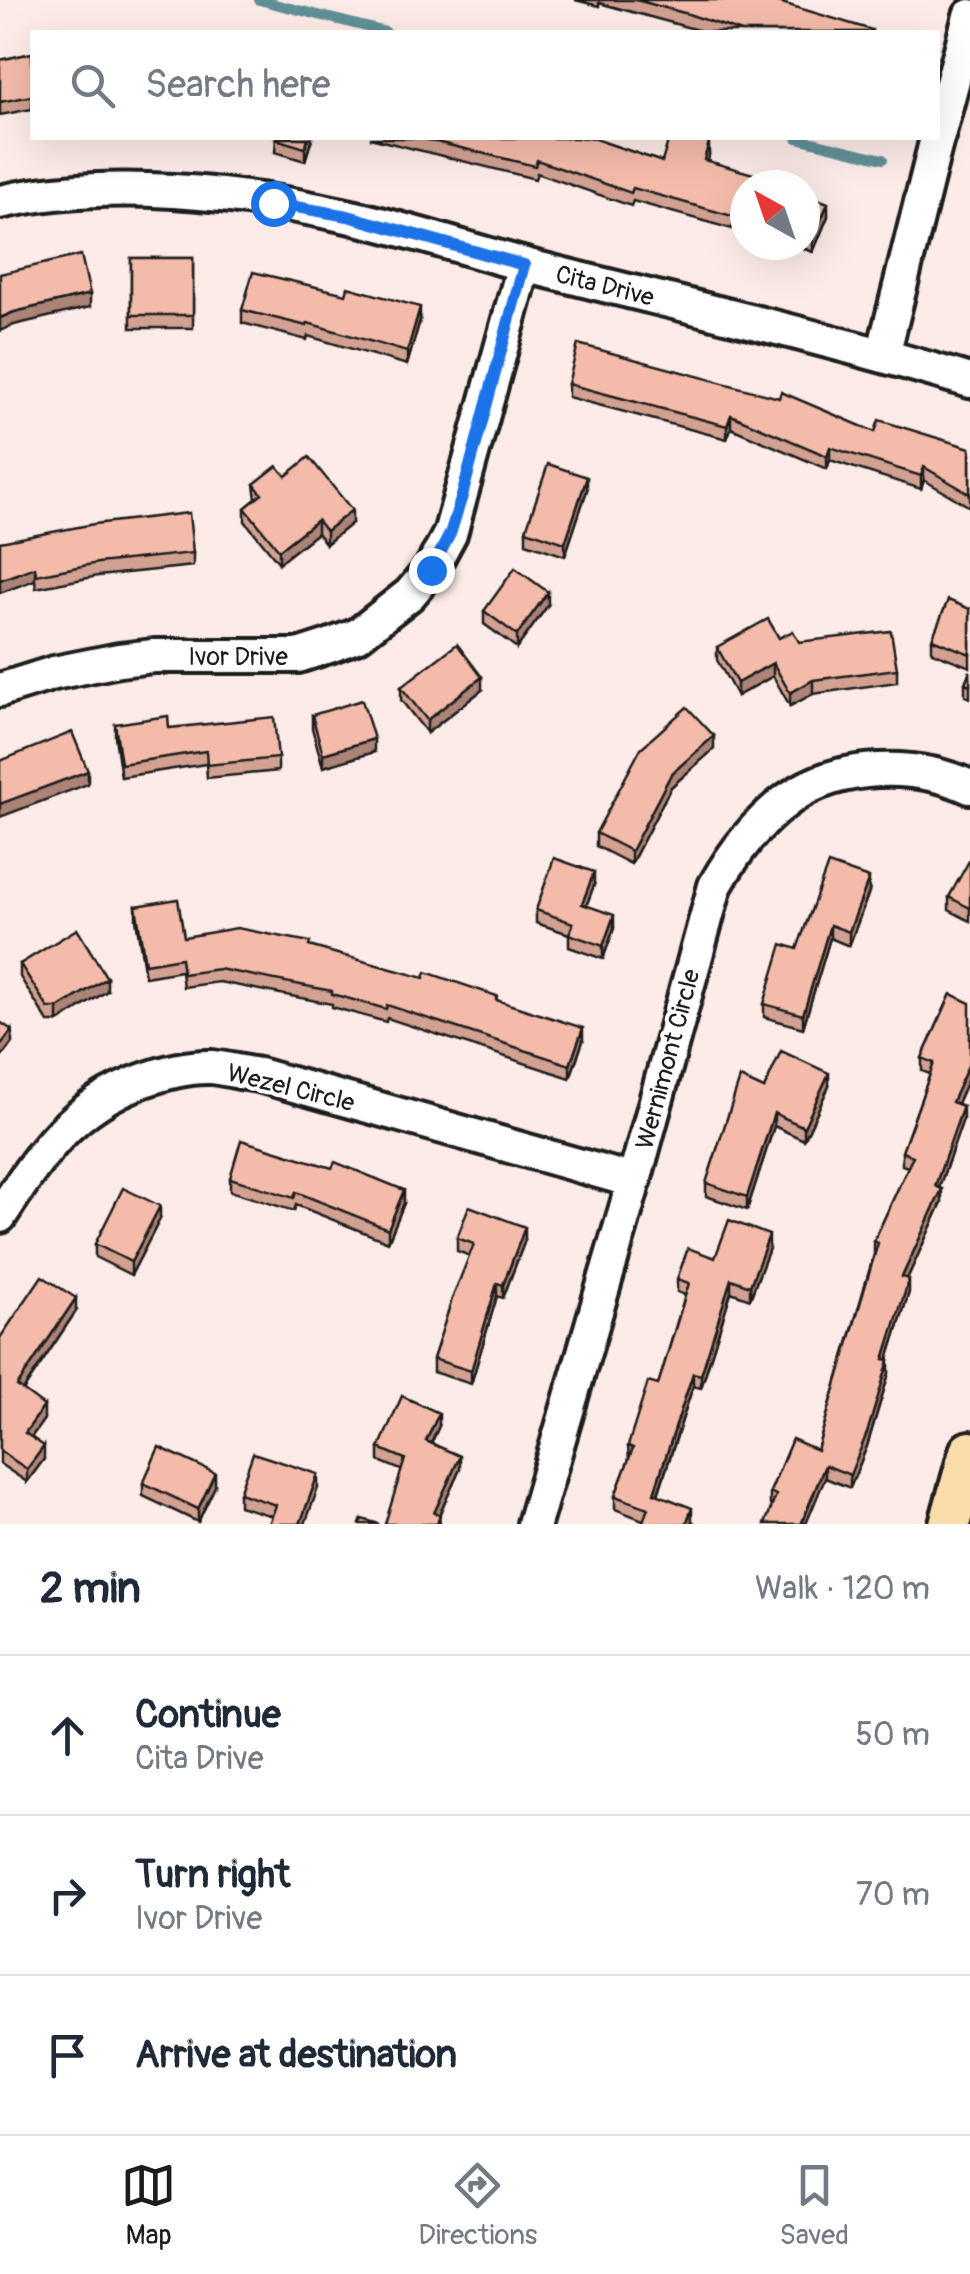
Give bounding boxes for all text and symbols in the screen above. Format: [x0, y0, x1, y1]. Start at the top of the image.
search box [30, 30, 940, 140]
icon: search [65, 58, 120, 113]
text: Search here [145, 61, 331, 109]
north arrow [730, 170, 820, 260]
route start [251, 181, 297, 227]
street label: Cita Drive [552, 259, 658, 314]
route end [409, 548, 455, 594]
street label: Ivor Drive [188, 642, 288, 673]
street label: Wernimont Circle [630, 965, 708, 1153]
street label: Wezel Circle [224, 1058, 358, 1119]
text: 2 min [40, 1563, 141, 1615]
text: Walk · 120 m [755, 1569, 930, 1609]
text: Continue [135, 1691, 281, 1739]
icon: ahead [40, 1708, 95, 1763]
text: 50 m [855, 1715, 930, 1755]
text: Cita Drive [135, 1739, 263, 1779]
text: Turn right [135, 1851, 290, 1899]
icon: right [40, 1868, 95, 1923]
text: 70 m [856, 1875, 930, 1915]
text: Ivor Drive [135, 1899, 262, 1939]
icon: arrive [40, 2028, 95, 2083]
text: Arrive at destination [135, 2031, 457, 2079]
tab: Map [121, 2158, 176, 2253]
tab: Directions [418, 2158, 537, 2253]
tab: Saved [779, 2158, 849, 2253]

